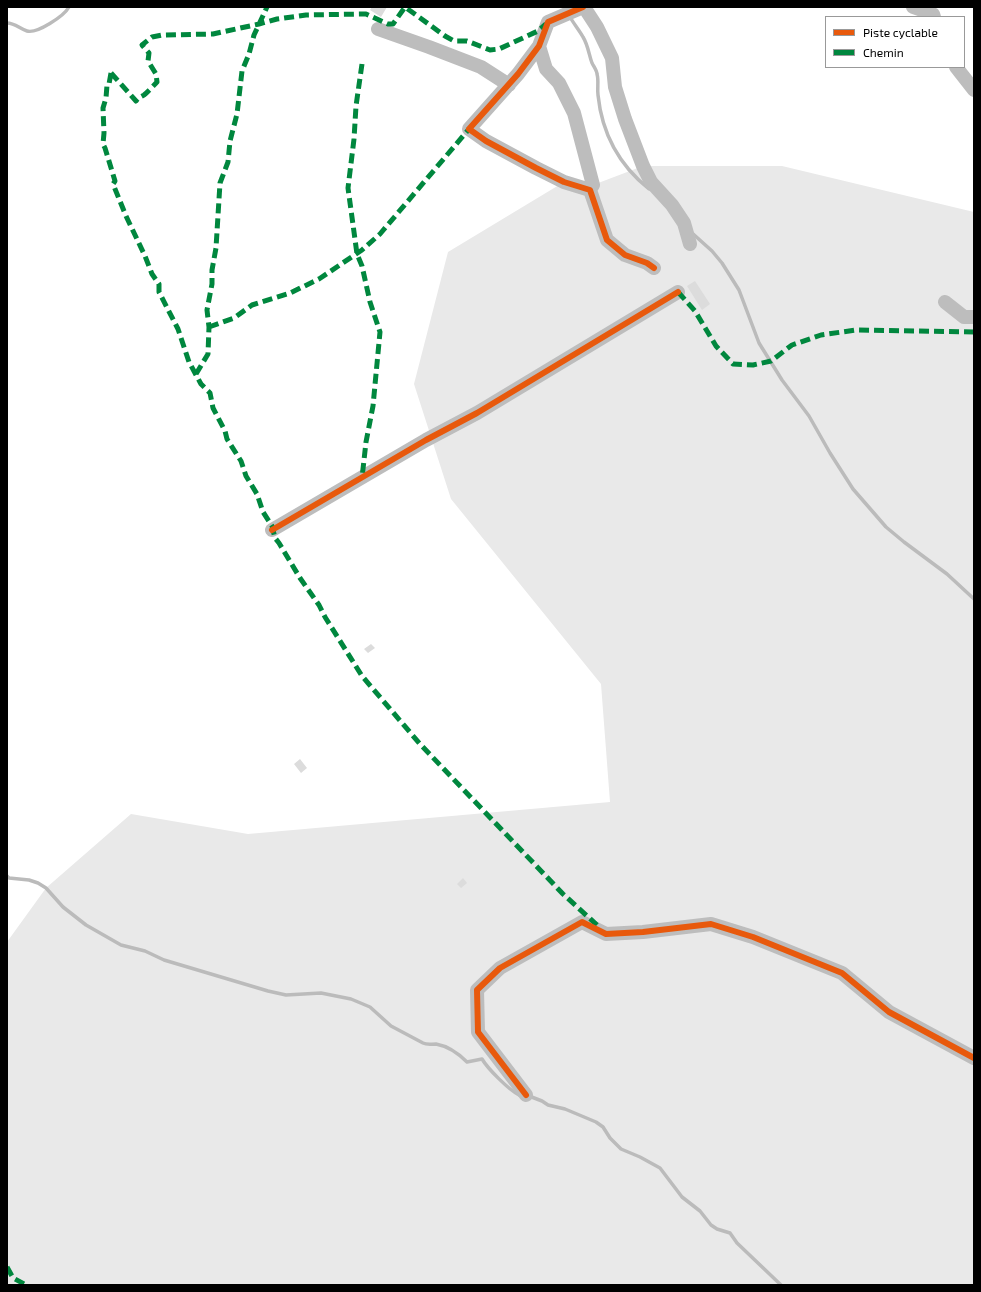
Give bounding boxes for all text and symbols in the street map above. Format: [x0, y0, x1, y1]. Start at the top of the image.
legend [825, 16, 965, 68]
text: Piste cyclable [863, 25, 938, 39]
text: Chemin [863, 45, 904, 59]

